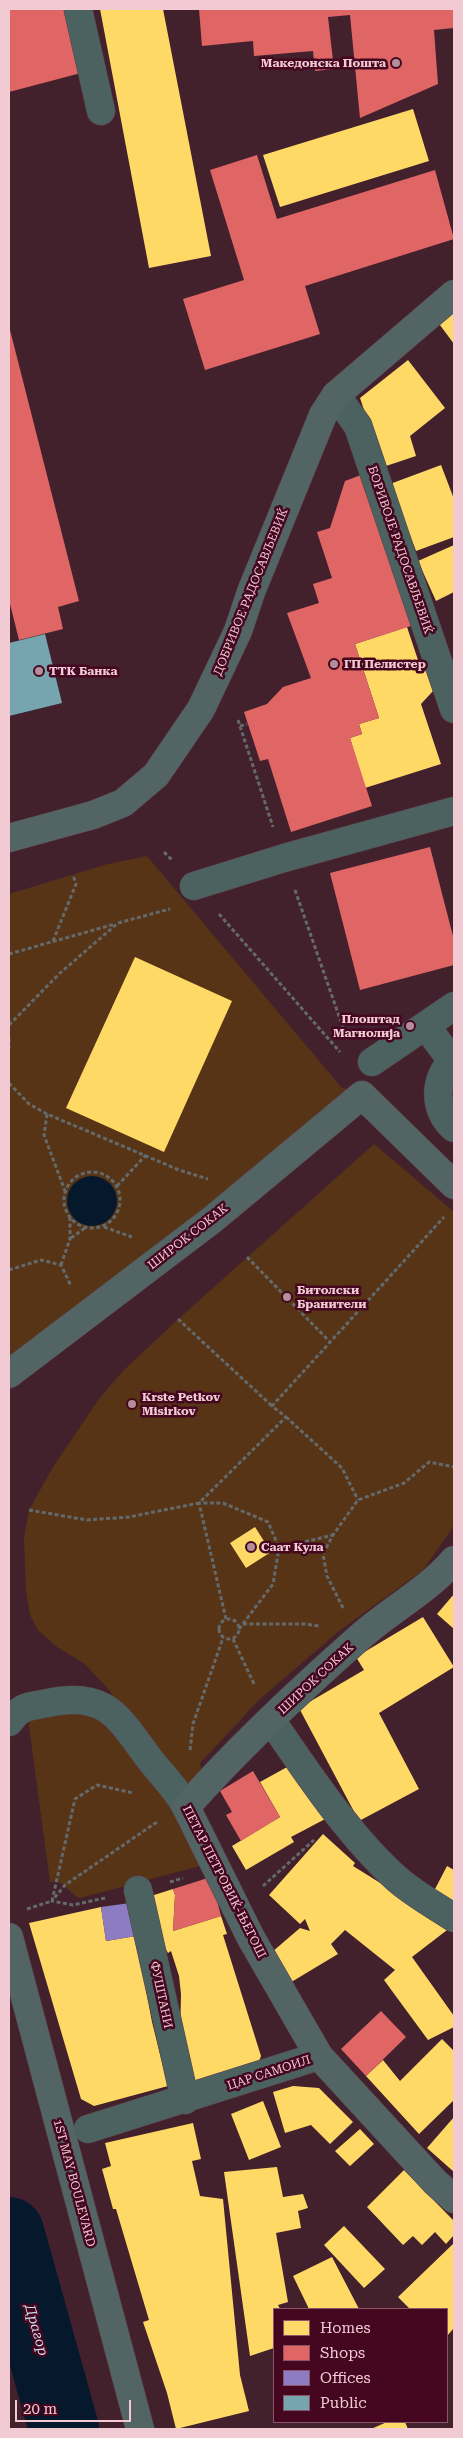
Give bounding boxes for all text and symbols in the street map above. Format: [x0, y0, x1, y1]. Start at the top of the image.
place label: Македонска Пошта [261, 56, 386, 70]
marker: Македонска Пошта [390, 57, 402, 69]
street label: БОРИВОЈЕ РАДОСАВЉЕВИЌ [364, 464, 436, 636]
street label: ДОБРИВОЕ РАДОСАВЉЕВИЌ [211, 506, 291, 678]
place label: ГП Пелистер [344, 657, 426, 671]
marker: ГП Пелистер [328, 658, 340, 670]
place label: ТТК Банка [49, 664, 118, 678]
marker: ТТК Банка [33, 665, 45, 677]
place label: Плоштад Магнолија [333, 1012, 400, 1040]
marker: Плоштад Магнолија [404, 1020, 416, 1032]
street label: ШИРОК СОКАК [145, 1201, 231, 1273]
place label: Битолски Бранители [297, 1283, 366, 1311]
marker: Битолски Бранители [281, 1291, 293, 1303]
place label: Krste Petkov Misirkov [142, 1390, 220, 1418]
marker: Krste Petkov Misirkov [126, 1398, 138, 1410]
place label: Саат Кула [261, 1540, 324, 1554]
marker: Саат Кула [245, 1541, 257, 1553]
street label: ШИРОК СОКАК [275, 1640, 357, 1718]
street label: ПЕТАР ПЕТРОВИЌ-ЊЕГОШ [179, 1803, 269, 1961]
street label: ФУШТАНИ [147, 1960, 175, 2030]
street label: ЦАР САМОИЛ [225, 2053, 313, 2093]
street label: 1ST MAY BOULEVARD [50, 2118, 98, 2248]
water label: Драгор [21, 2302, 51, 2358]
legend [273, 2308, 448, 2423]
text: Homes [320, 2319, 371, 2337]
text: Shops [320, 2344, 365, 2362]
text: Offices [320, 2369, 371, 2387]
scale bar [18, 2390, 134, 2422]
text: Public [320, 2394, 367, 2412]
text: 20 m [23, 2400, 57, 2418]

